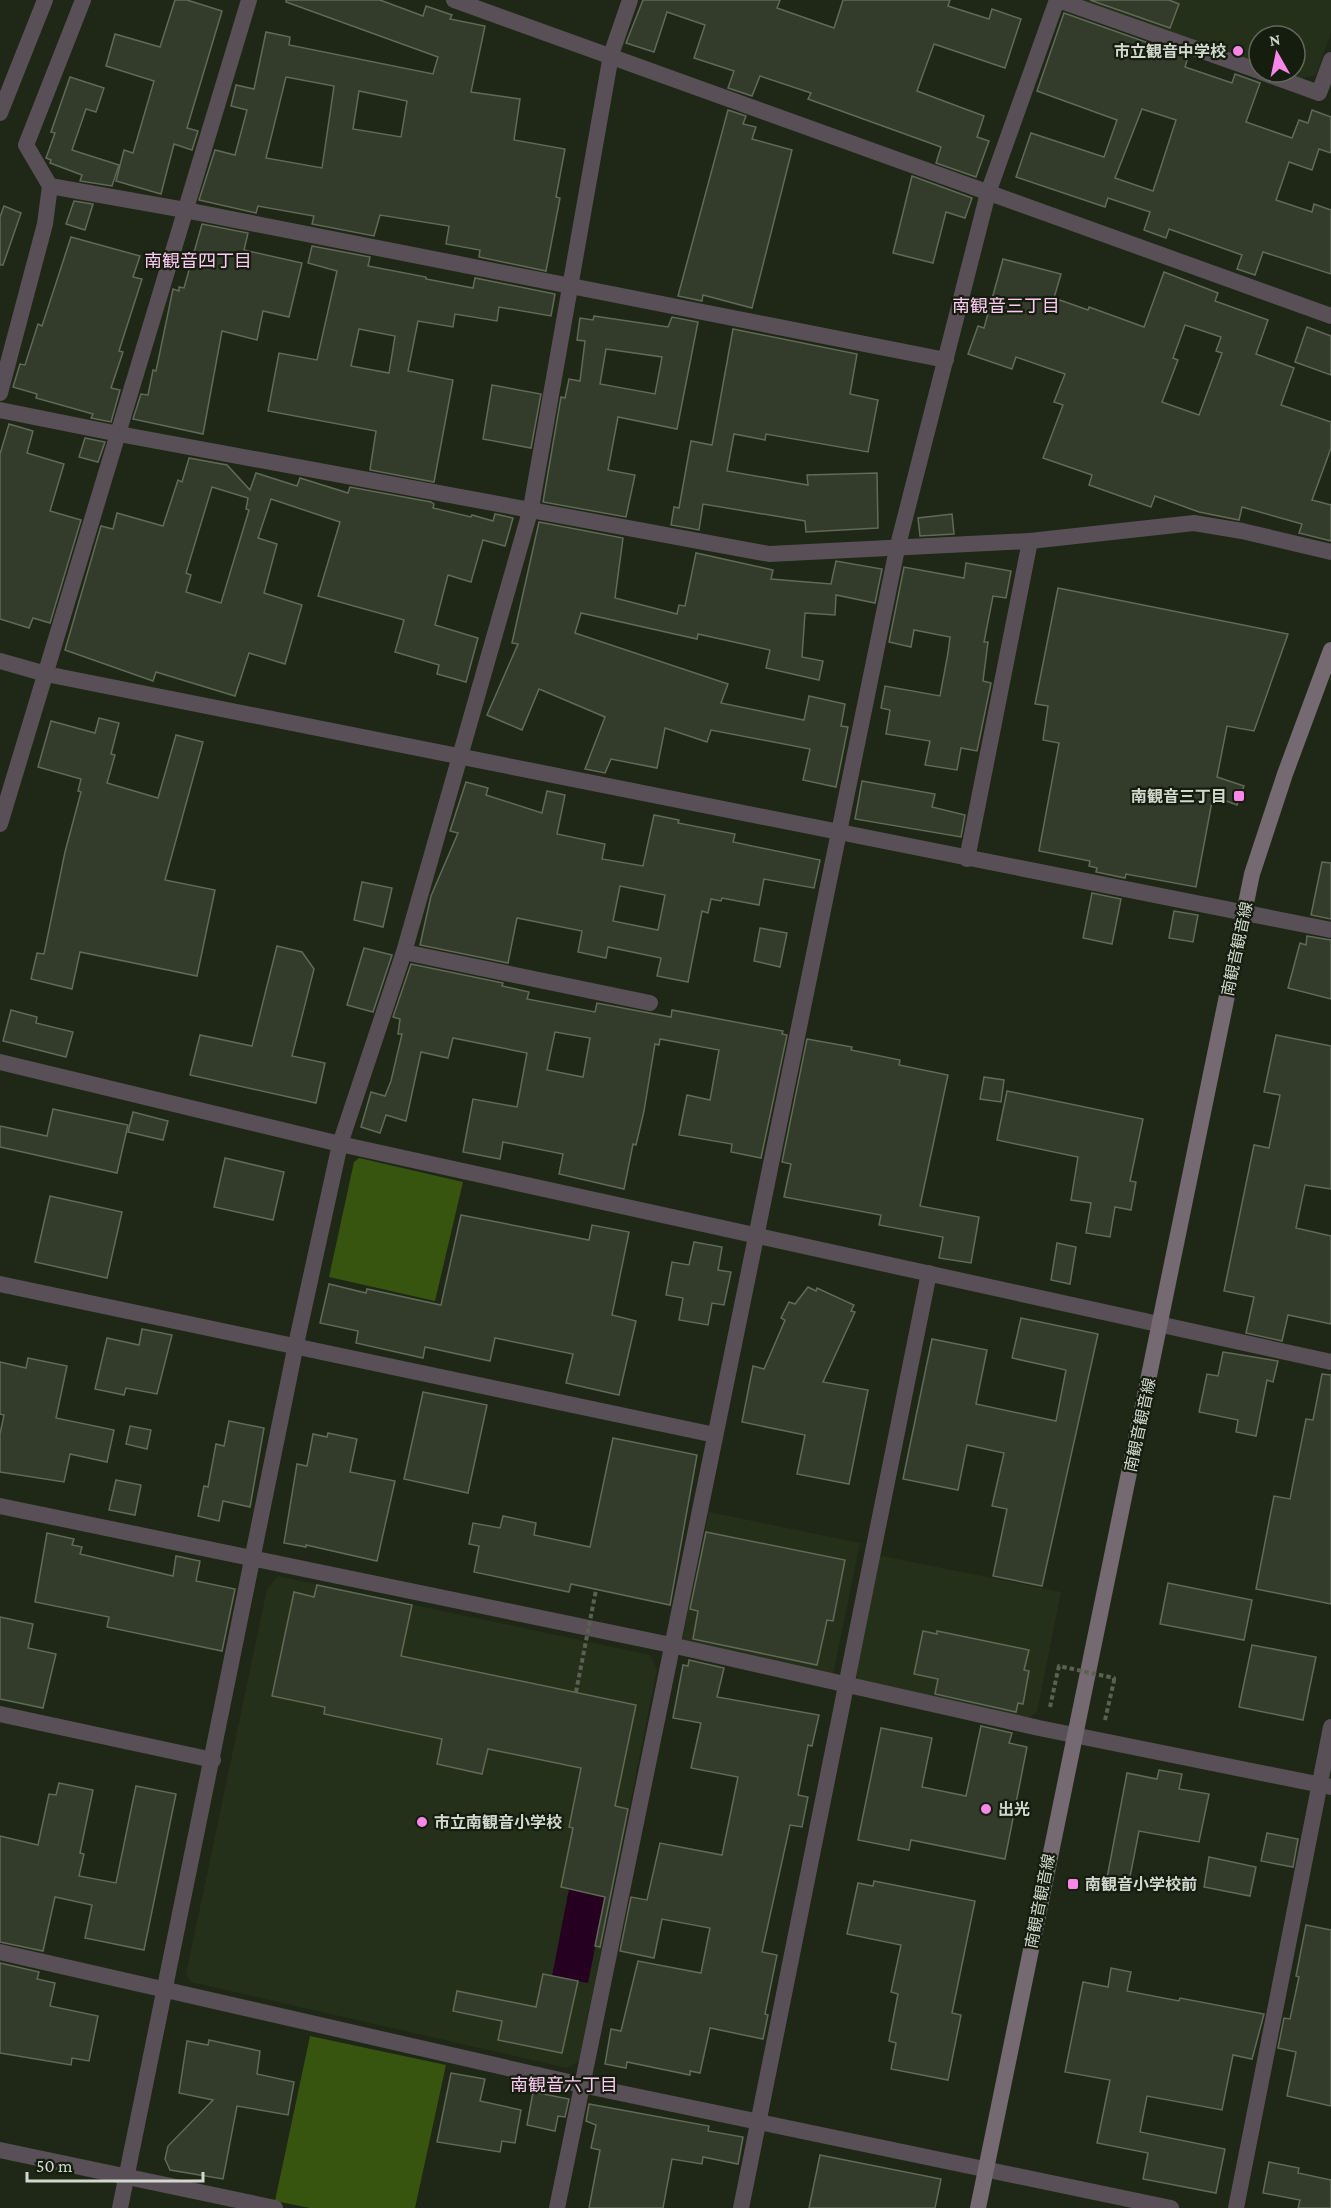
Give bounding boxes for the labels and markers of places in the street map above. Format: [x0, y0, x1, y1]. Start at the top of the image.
place label: 市立観音中学校 [1114, 43, 1226, 60]
marker: 市立観音中学校 [1231, 44, 1245, 58]
place label: 南観音三丁目 [1131, 788, 1227, 805]
marker: 南観音三丁目 [1232, 789, 1246, 803]
place label: 出光 [998, 1801, 1030, 1818]
marker: 出光 [979, 1802, 993, 1816]
place label: 市立南観音小学校 [434, 1814, 562, 1831]
marker: 市立南観音小学校 [415, 1815, 429, 1829]
place label: 南観音小学校前 [1085, 1876, 1197, 1893]
marker: 南観音小学校前 [1066, 1877, 1080, 1891]

